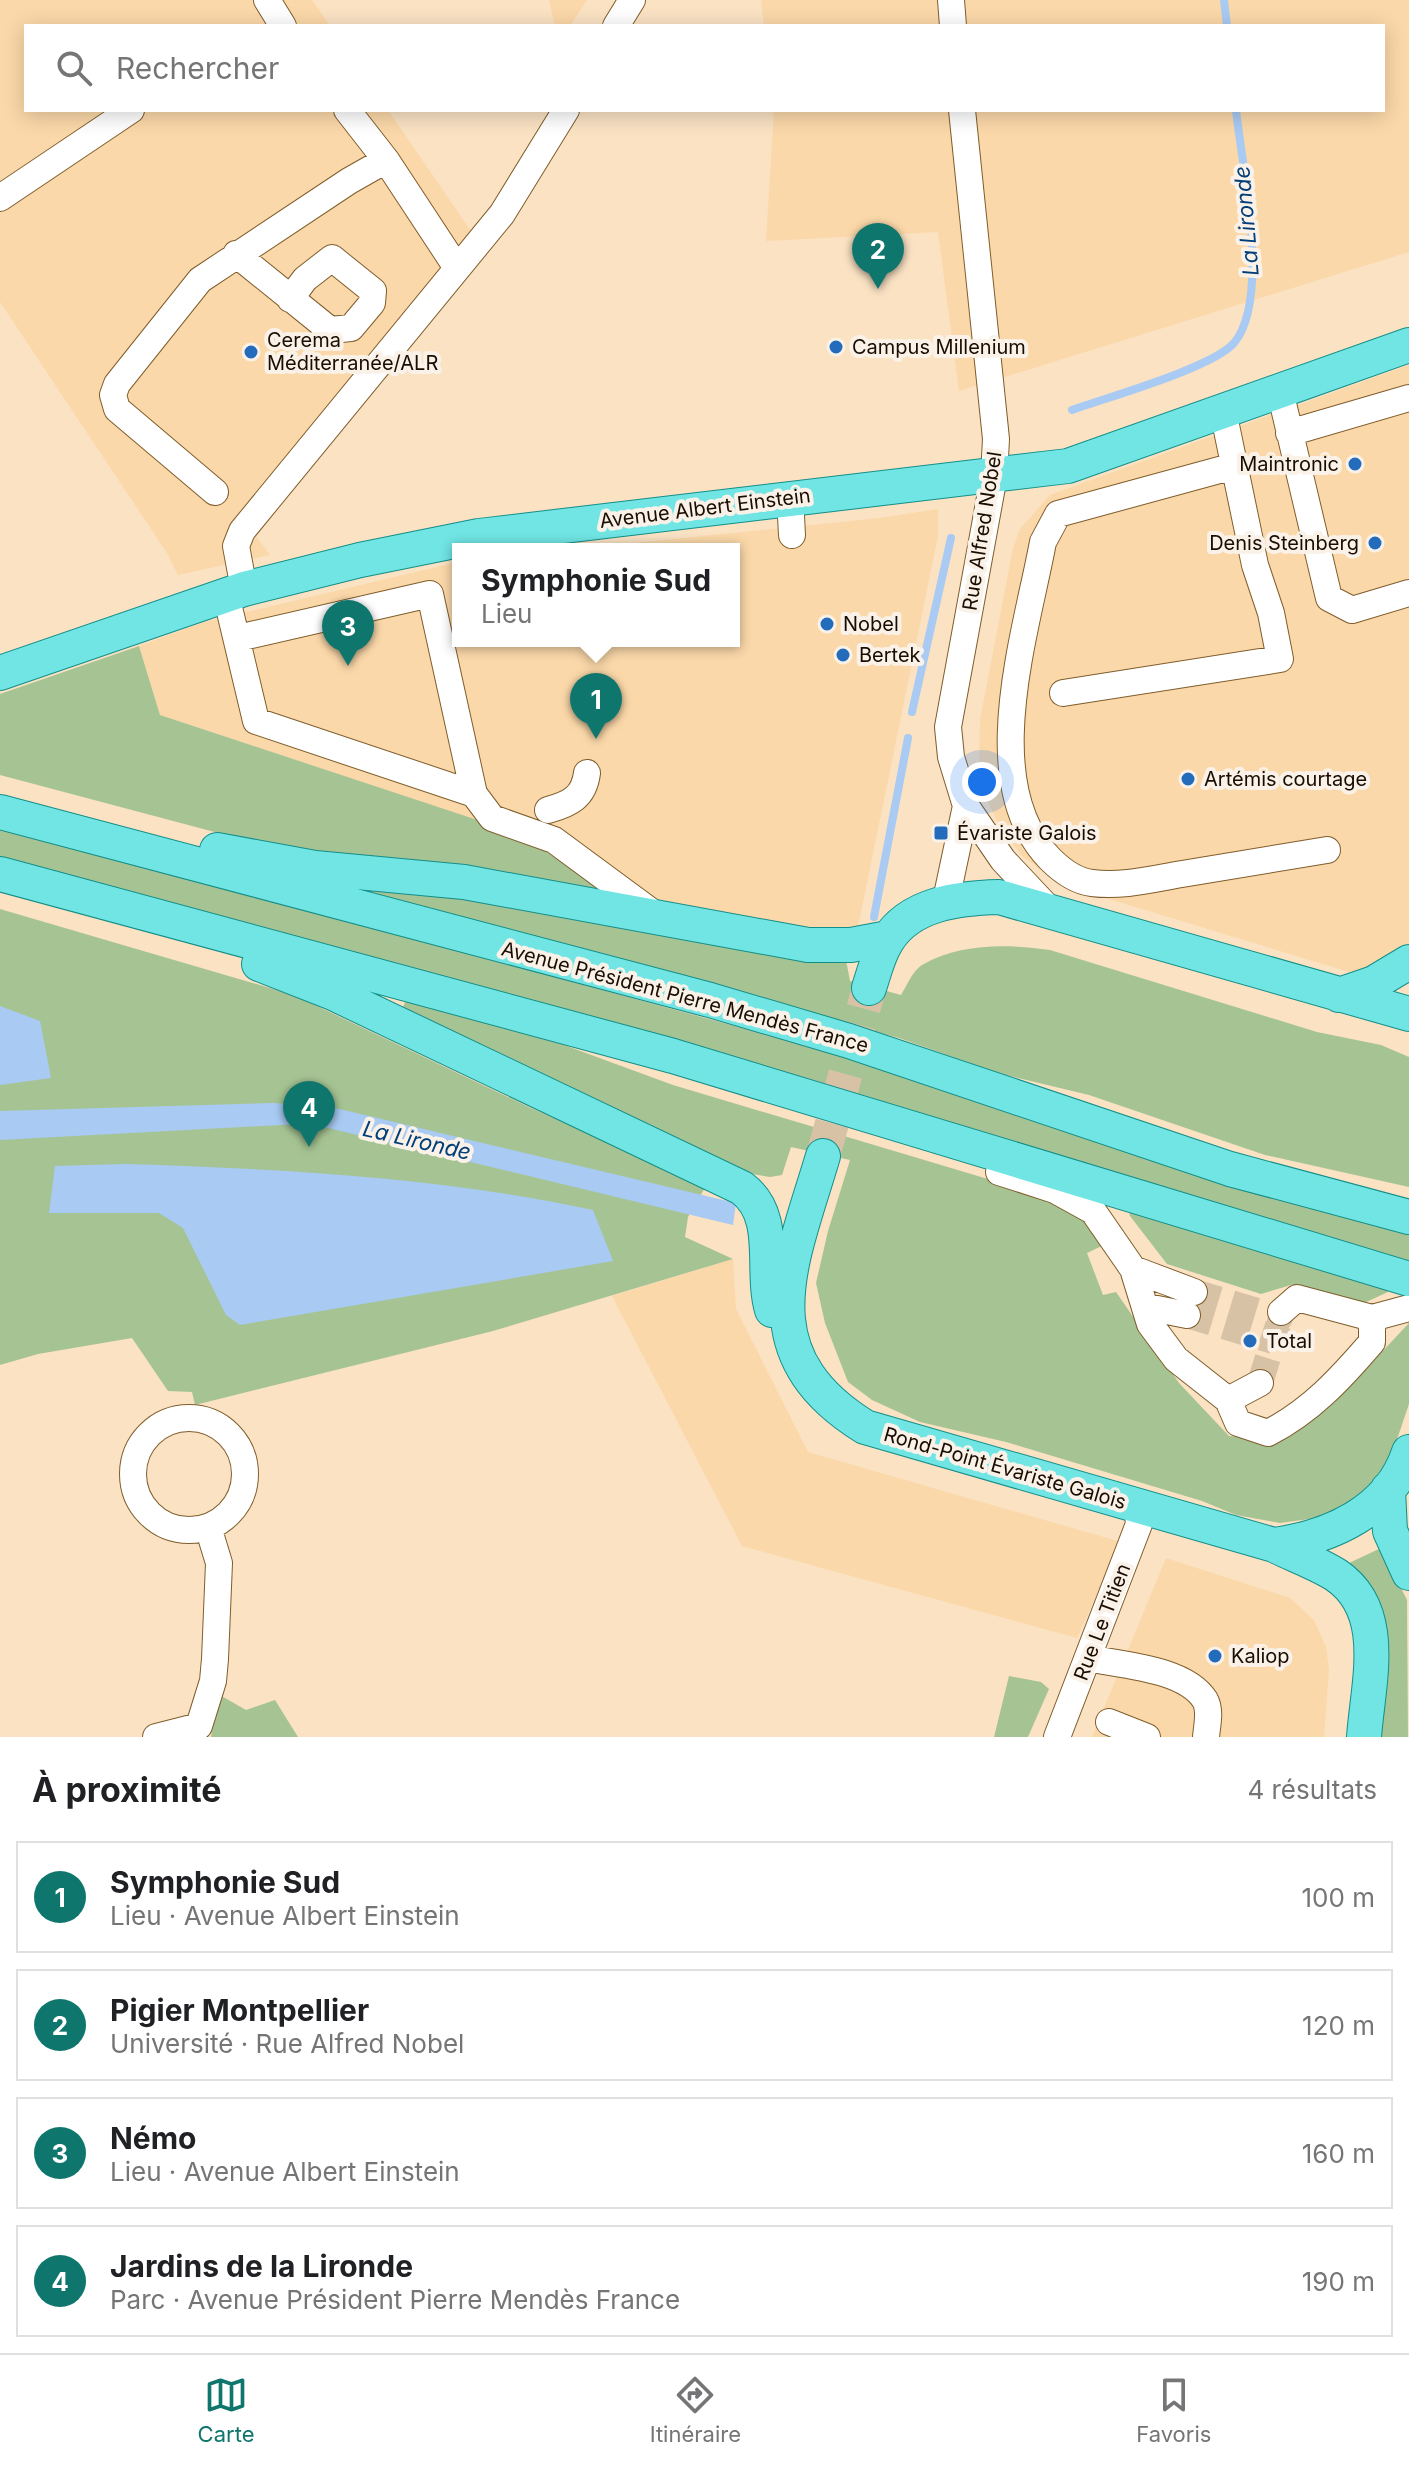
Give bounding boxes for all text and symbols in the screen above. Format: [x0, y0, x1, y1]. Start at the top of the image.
search box [24, 24, 1385, 112]
icon: search [52, 46, 96, 90]
text: Rechercher [116, 50, 279, 86]
water label: La Lironde [1228, 165, 1264, 277]
pin: 2 [852, 223, 904, 289]
place label: Cerema Méditerranée/ALR [267, 328, 438, 375]
place label: Campus Millenium [852, 335, 1026, 359]
marker: Campus Millenium [827, 338, 845, 356]
marker: Cerema Méditerranée/ALR [242, 343, 260, 361]
street label: Rue Alfred Nobel [958, 450, 1006, 612]
place label: Maintronic [1239, 452, 1339, 476]
marker: Maintronic [1346, 455, 1364, 473]
street label: Avenue Albert Einstein [598, 483, 812, 533]
place label: Denis Steinberg [1209, 531, 1359, 555]
marker: Denis Steinberg [1366, 534, 1384, 552]
popup [452, 543, 740, 647]
text: Symphonie Sud [481, 562, 711, 598]
text: Lieu [481, 598, 532, 629]
pin: 3 [322, 600, 374, 666]
place label: Nobel [843, 612, 899, 636]
marker: Nobel [818, 615, 836, 633]
place label: Bertek [859, 643, 921, 667]
marker: Bertek [834, 646, 852, 664]
pin: 1 [570, 673, 622, 739]
your location [962, 762, 1002, 802]
place label: Artémis courtage [1204, 767, 1367, 791]
marker: Artémis courtage [1179, 770, 1197, 788]
place label: Évariste Galois [957, 820, 1097, 845]
marker: Évariste Galois [932, 824, 950, 842]
street label: Avenue Président Pierre Mendès France [499, 936, 871, 1058]
pin: 4 [283, 1081, 335, 1147]
water label: La Lironde [360, 1115, 474, 1165]
place label: Total [1266, 1329, 1312, 1353]
marker: Total [1241, 1332, 1259, 1350]
street label: Rond-Point Évariste Galois [881, 1421, 1129, 1514]
street label: Rue Le Titien [1069, 1560, 1135, 1684]
place label: Kaliop [1231, 1644, 1290, 1668]
marker: Kaliop [1206, 1647, 1224, 1665]
text: À proximité [32, 1769, 222, 1810]
text: 4 résultats [1247, 1774, 1377, 1805]
text: Symphonie Sud [110, 1864, 340, 1900]
text: 1 [54, 1882, 66, 1913]
text: 100 m [1302, 1882, 1375, 1913]
text: Lieu · Avenue Albert Einstein [110, 1900, 460, 1931]
text: Pigier Montpellier [110, 1992, 369, 2028]
text: 2 [52, 2010, 68, 2041]
text: 120 m [1302, 2010, 1375, 2041]
text: Université · Rue Alfred Nobel [110, 2028, 464, 2059]
text: Némo [110, 2120, 197, 2156]
text: 3 [52, 2138, 68, 2169]
text: 160 m [1302, 2138, 1375, 2169]
text: Lieu · Avenue Albert Einstein [110, 2156, 460, 2187]
text: Jardins de la Lironde [110, 2248, 413, 2284]
text: 4 [51, 2266, 69, 2297]
text: 190 m [1302, 2266, 1375, 2297]
text: Parc · Avenue Président Pierre Mendès France [110, 2284, 680, 2315]
tab: Carte [198, 2373, 254, 2447]
tab: Itinéraire [650, 2373, 741, 2447]
tab: Favoris [1136, 2373, 1211, 2447]

